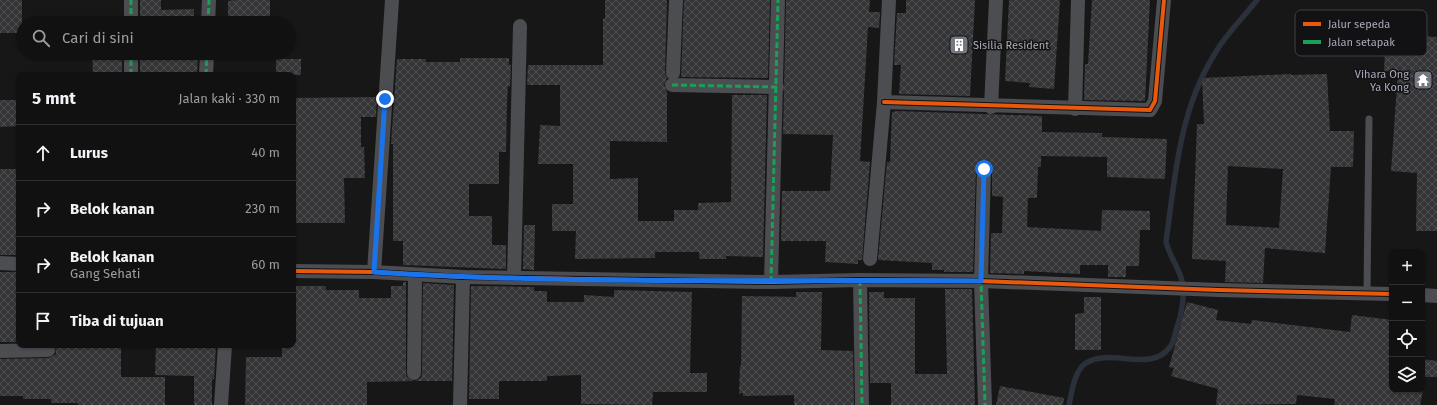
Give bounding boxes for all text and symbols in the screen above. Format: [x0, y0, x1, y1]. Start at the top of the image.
legend [1295, 10, 1427, 56]
search box [16, 16, 296, 60]
text: Jalur sepeda [1328, 18, 1390, 31]
icon: search [30, 27, 52, 49]
text: Cari di sini [62, 29, 134, 47]
building icon: Sisilia Resident [948, 34, 970, 56]
text: Jalan setapak [1328, 36, 1395, 49]
place label: Sisilia Resident [973, 39, 1049, 52]
place label: Vihara Ong Ya Kong [1355, 68, 1409, 94]
temple icon: Vihara Ong Ya Kong [1412, 69, 1434, 91]
text: 5 mnt [32, 88, 76, 109]
route end [376, 90, 394, 108]
text: Jalan kaki · 330 m [179, 91, 280, 106]
icon: ahead [32, 142, 54, 164]
text: Lurus [70, 144, 108, 162]
text: 40 m [251, 145, 280, 160]
route start [975, 160, 993, 178]
icon: right [32, 198, 54, 220]
text: Belok kanan [70, 200, 154, 218]
text: 230 m [245, 201, 280, 216]
text: Belok kanan [70, 248, 154, 266]
map controls [1389, 249, 1425, 393]
button: + [1389, 249, 1425, 285]
icon: right [32, 254, 54, 276]
text: 60 m [251, 257, 280, 272]
text: Gang Sehati [70, 266, 140, 281]
button: − [1389, 285, 1425, 321]
icon: arrive [32, 310, 54, 332]
text: Tiba di tujuan [70, 312, 164, 330]
button: locate [1389, 321, 1425, 357]
button: layers [1389, 357, 1425, 393]

